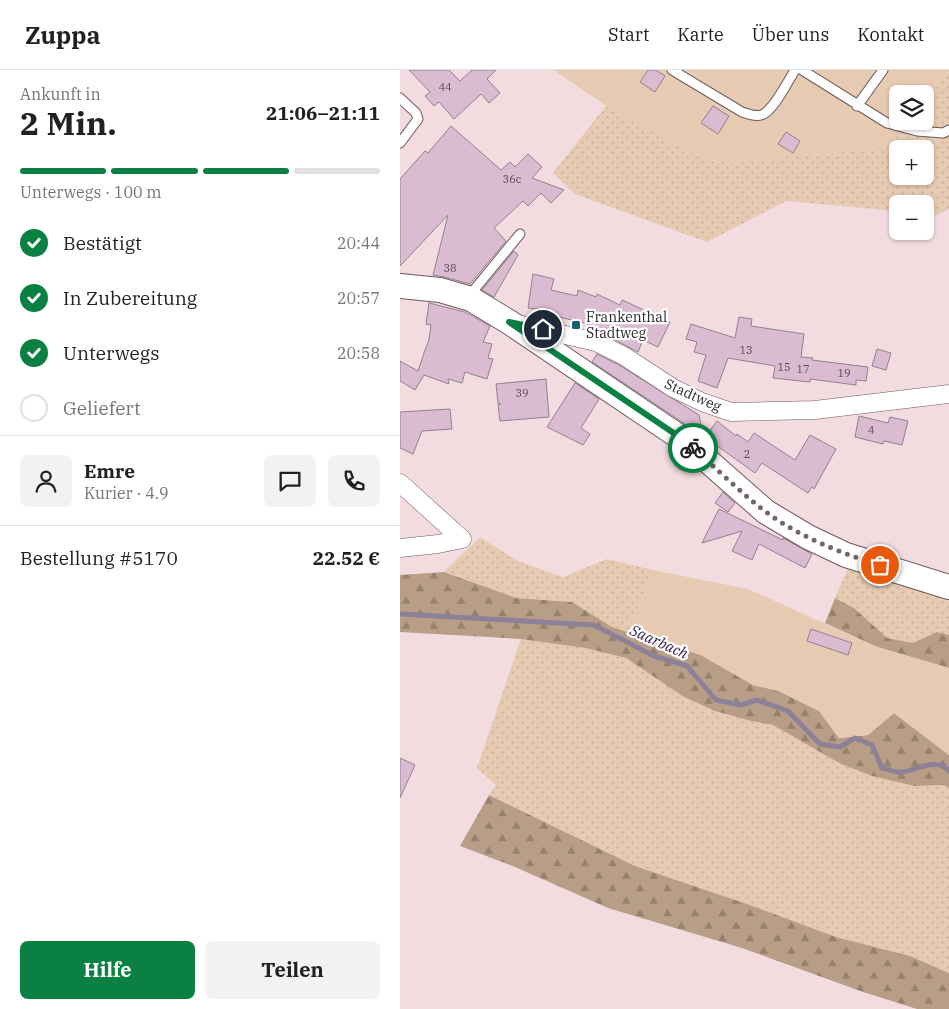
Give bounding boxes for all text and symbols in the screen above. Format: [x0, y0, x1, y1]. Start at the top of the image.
text: Zuppa [25, 19, 100, 51]
text: Start [608, 23, 649, 46]
text: Karte [677, 23, 724, 46]
text: Über uns [752, 23, 829, 46]
text: Kontakt [857, 23, 924, 46]
house number: 44 [438, 80, 452, 94]
text: Ankunft in [20, 84, 101, 104]
map controls [889, 85, 934, 240]
button: layers [889, 85, 934, 130]
text: 21:06–21:11 [266, 101, 380, 125]
text: 2 Min. [20, 102, 117, 144]
button: + [889, 140, 934, 185]
house number: 36c [503, 172, 522, 186]
text: Unterwegs · 100 m [20, 182, 162, 202]
button: − [889, 195, 934, 240]
icon: check [20, 229, 48, 257]
text: Bestätigt [63, 231, 142, 255]
text: 20:44 [337, 233, 380, 253]
house number: 38 [443, 261, 457, 275]
icon: check [20, 284, 48, 312]
text: In Zubereitung [63, 286, 197, 310]
text: 20:57 [337, 288, 380, 308]
pin [522, 308, 564, 350]
place label: Frankenthal Stadtweg [586, 308, 667, 342]
icon: home [529, 315, 557, 343]
marker: Frankenthal Stadtweg [570, 319, 582, 331]
icon: check [20, 339, 48, 367]
text: Unterwegs [63, 341, 159, 365]
text: 20:58 [337, 343, 380, 363]
house number: 13 [739, 343, 753, 357]
house number: 15 [777, 360, 791, 374]
house number: 17 [796, 362, 810, 376]
house number: 19 [837, 366, 851, 380]
street label: Stadtweg [662, 375, 724, 416]
house number: 39 [515, 386, 529, 400]
text: Geliefert [63, 396, 141, 420]
courier [668, 423, 718, 473]
house number: 4 [868, 423, 875, 437]
icon: bike [679, 434, 707, 462]
house number: 2 [744, 447, 750, 461]
button: person [20, 455, 72, 507]
button: chat [264, 455, 316, 507]
button: phone [328, 455, 380, 507]
text: Emre [84, 459, 135, 483]
text: Kurier · 4.9 [84, 483, 169, 503]
pin [859, 544, 901, 586]
text: Bestellung #5170 [20, 546, 178, 570]
text: 22.52 € [313, 546, 380, 570]
icon: bag [866, 551, 894, 579]
water label: Saarbach [626, 620, 692, 663]
button: Hilfe [20, 941, 195, 999]
button: Teilen [205, 941, 380, 999]

